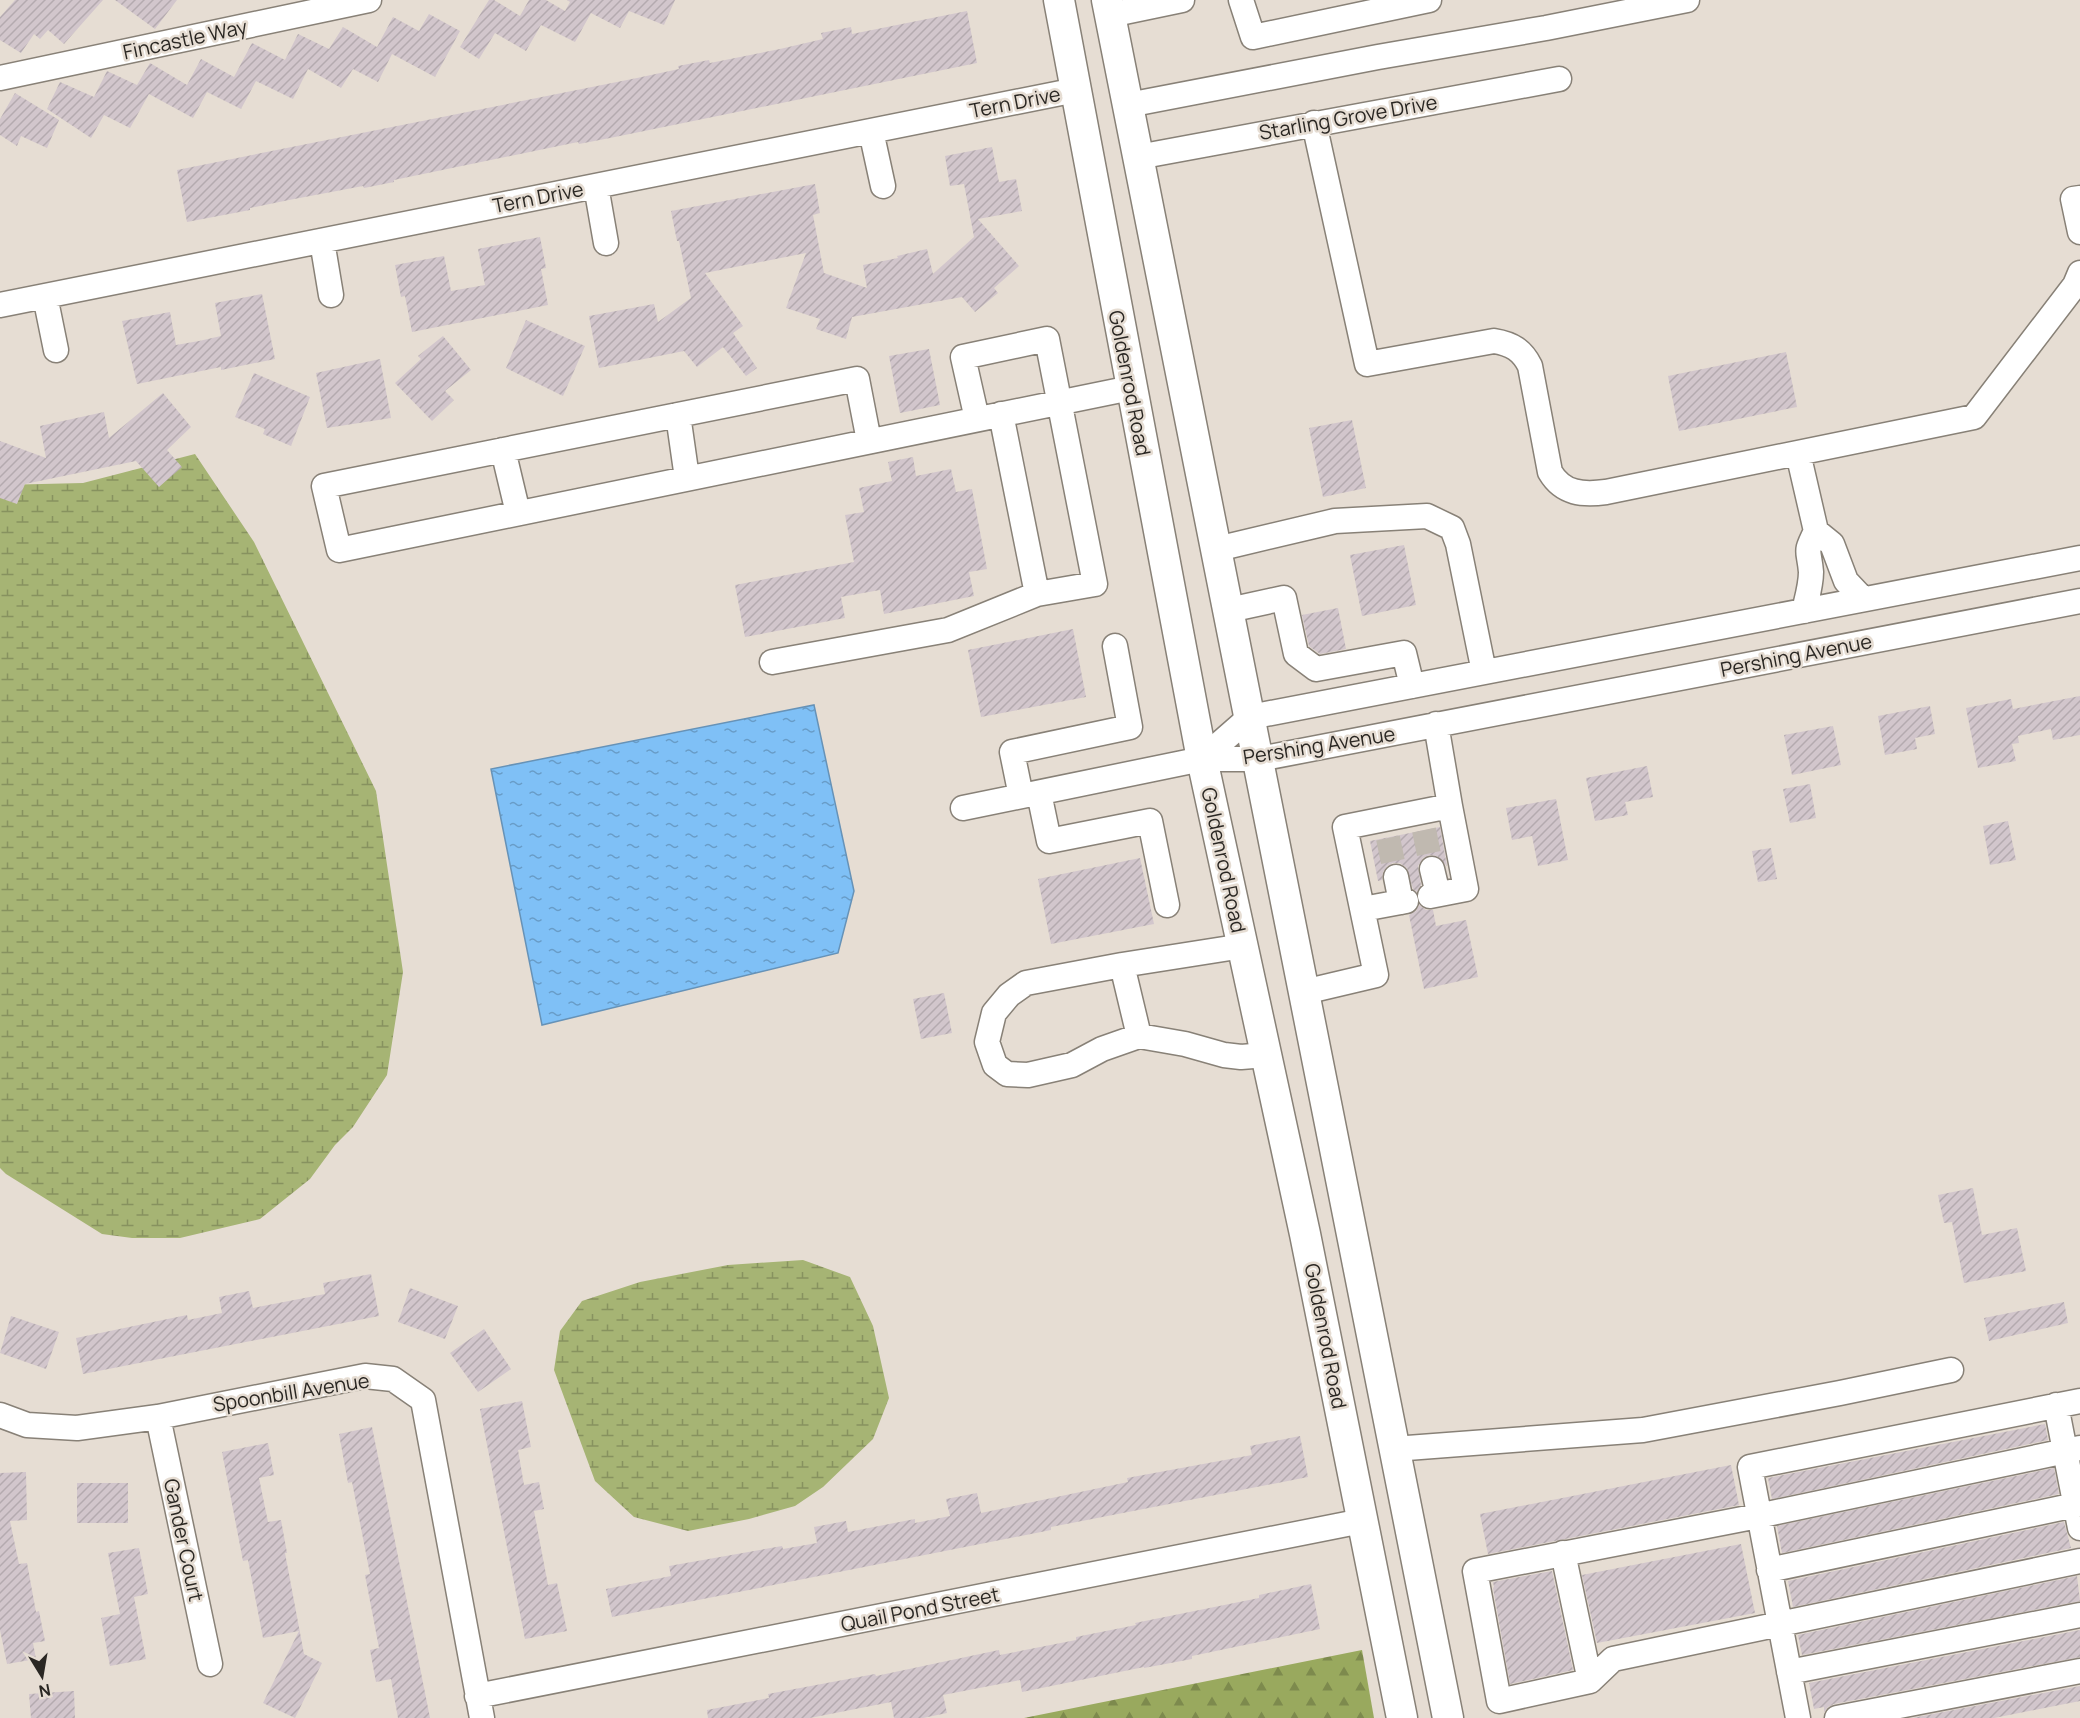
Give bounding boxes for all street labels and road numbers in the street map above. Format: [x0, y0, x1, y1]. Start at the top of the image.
street label: Fincastle Way [120, 13, 250, 65]
street label: Tern Drive [967, 80, 1063, 124]
street label: Starling Grove Drive [1257, 88, 1439, 146]
street label: Tern Drive [490, 175, 586, 219]
street label: Goldenrod Road [1103, 308, 1157, 458]
street label: Pershing Avenue [1718, 627, 1874, 683]
street label: Pershing Avenue [1241, 720, 1397, 770]
street label: Goldenrod Road [1195, 785, 1253, 935]
street label: Goldenrod Road [1299, 1261, 1353, 1411]
street label: Spoonbill Avenue [211, 1366, 371, 1418]
street label: Gander Court [158, 1476, 210, 1604]
street label: Quail Pond Street [838, 1580, 1002, 1638]

